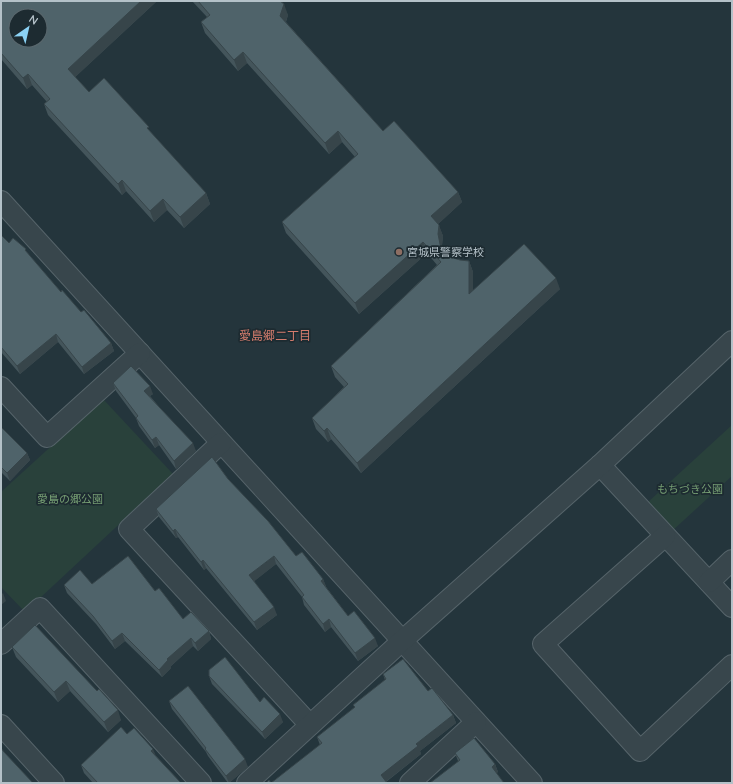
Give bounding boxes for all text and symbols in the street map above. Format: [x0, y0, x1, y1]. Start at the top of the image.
north arrow [8, 8, 48, 48]
text: N [26, 12, 41, 28]
place label: 宮城県警察学校 [407, 245, 484, 259]
marker: 宮城県警察学校 [394, 247, 404, 257]
district label: 愛島郷二丁目 [239, 328, 311, 343]
park label: もちづき公園 [657, 482, 723, 496]
park label: 愛島の郷公園 [37, 492, 103, 506]

